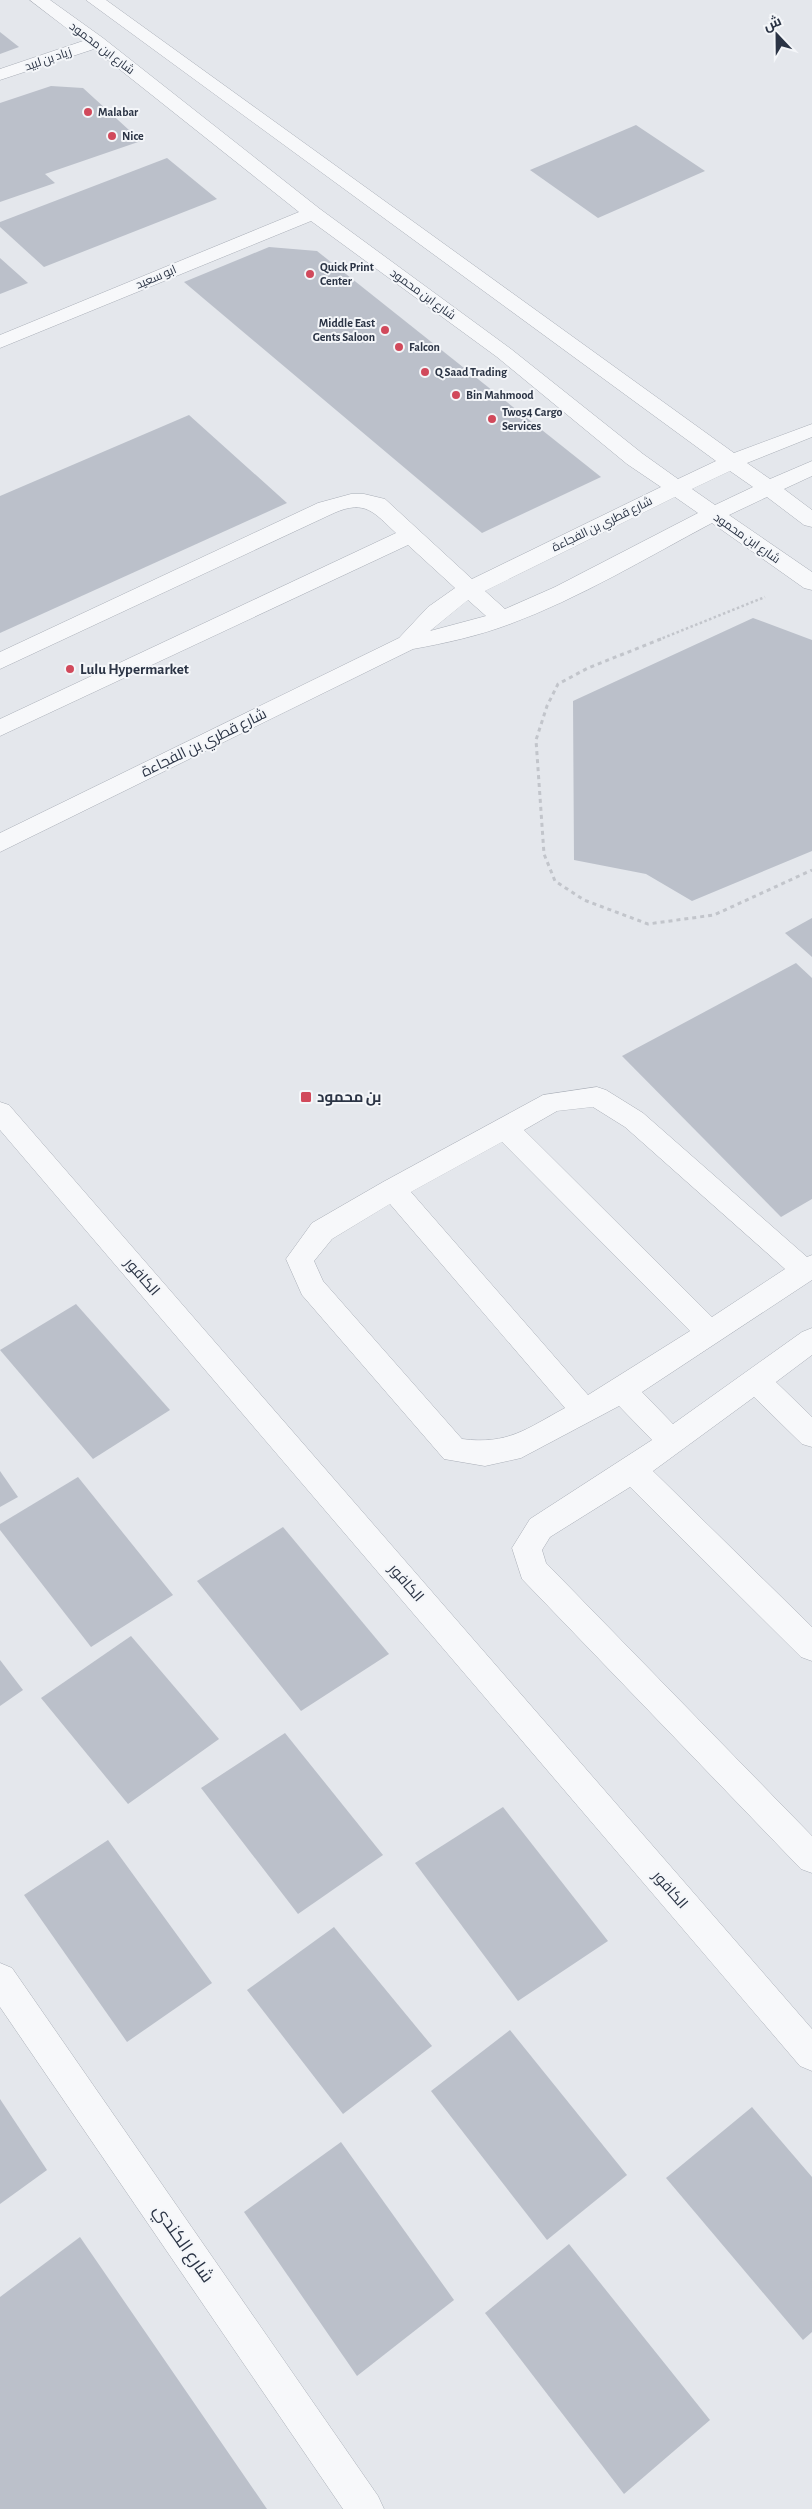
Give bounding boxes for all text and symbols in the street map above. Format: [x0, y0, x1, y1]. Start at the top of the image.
north arrow [752, 10, 802, 60]
text: ش [761, 12, 784, 35]
street label: شارع ابن محمود [66, 20, 137, 78]
street label: زياد بن لبيد [23, 45, 73, 74]
marker: Malabar [82, 106, 94, 118]
place label: Malabar [98, 106, 139, 118]
marker: Nice [106, 130, 118, 142]
place label: Nice [122, 130, 144, 142]
place label: Quick Print Center [320, 261, 374, 287]
street label: ابو سعيد [134, 263, 178, 292]
street label: شارع ابن محمود [387, 266, 458, 323]
marker: Quick Print Center [304, 268, 316, 280]
place label: Middle East Gents Saloon [313, 317, 375, 343]
marker: Middle East Gents Saloon [379, 324, 391, 336]
marker: Falcon [393, 341, 405, 353]
place label: Falcon [409, 341, 440, 353]
marker: Q Saad Trading [419, 366, 431, 378]
place label: Q Saad Trading [435, 366, 508, 379]
marker: Bin Mahmood [450, 389, 462, 401]
place label: Bin Mahmood [466, 389, 534, 401]
place label: Two54 Cargo Services [502, 406, 562, 432]
marker: Two54 Cargo Services [486, 413, 498, 425]
street label: شارع قطري بن الفجاءة [550, 494, 656, 557]
street label: شارع ابن محمود [711, 511, 782, 567]
place label: Lulu Hypermarket [80, 662, 189, 677]
marker: Lulu Hypermarket [64, 663, 76, 675]
street label: شارع قطري بن الفجاءة [139, 705, 271, 783]
marker: بن محمود [299, 1090, 313, 1104]
place label: بن محمود [317, 1090, 381, 1106]
street label: الكافور [120, 1255, 162, 1299]
street label: الكافور [384, 1561, 426, 1605]
street label: الكافور [648, 1868, 690, 1912]
street label: شارع الكندي [146, 2201, 217, 2289]

